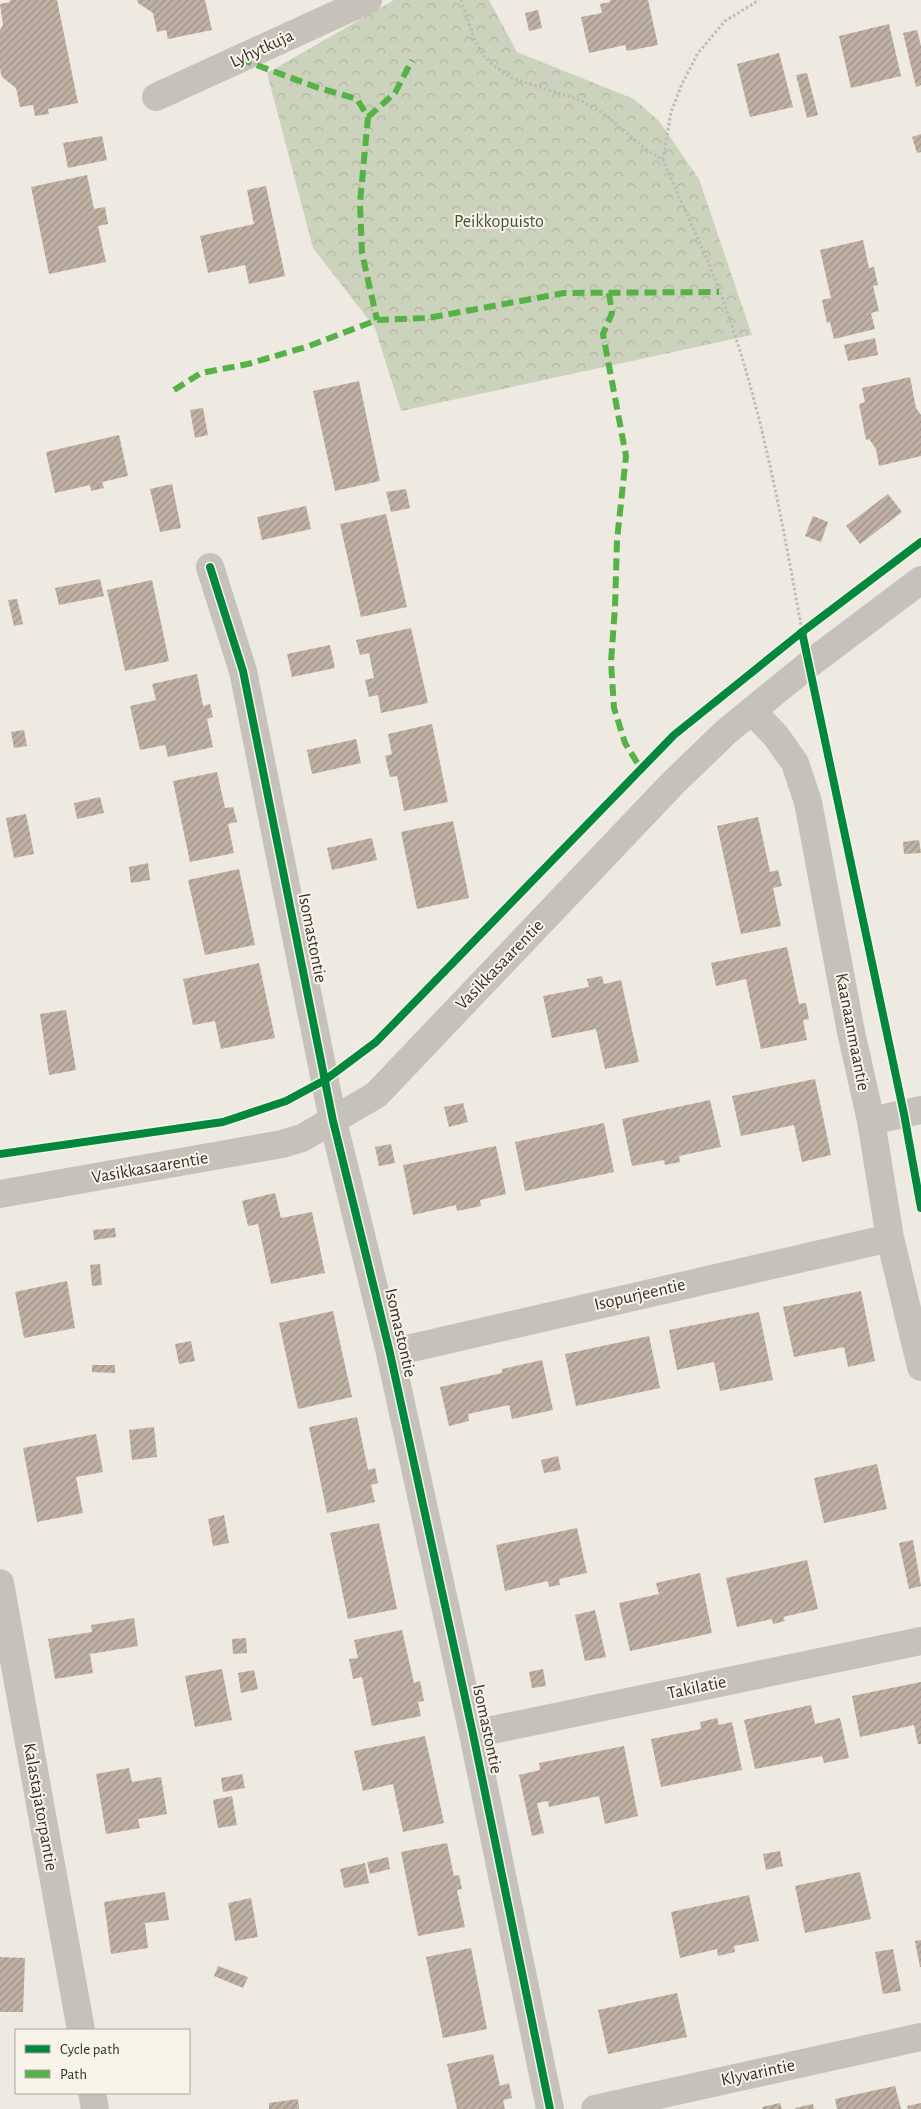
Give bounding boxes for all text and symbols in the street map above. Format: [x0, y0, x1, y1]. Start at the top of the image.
street label: Lyhytkuja [228, 27, 296, 71]
park label: Peikkopuisto [454, 213, 544, 231]
street label: Isomastontie [294, 892, 330, 984]
street label: Vasikkasaarentie [453, 916, 547, 1014]
street label: Kaanaanmaantie [832, 972, 872, 1092]
street label: Vasikkasaarentie [90, 1149, 210, 1187]
street label: Isopurjeentie [593, 1276, 687, 1314]
street label: Isomastontie [381, 1287, 419, 1379]
street label: Takilatie [666, 1673, 728, 1703]
street label: Isomastontie [469, 1683, 505, 1775]
street label: Kalastajatorpantie [20, 1742, 60, 1872]
legend [15, 2029, 190, 2094]
text: Cycle path [60, 2042, 120, 2057]
street label: Klyvarintie [719, 2056, 797, 2090]
text: Path [60, 2067, 87, 2082]

